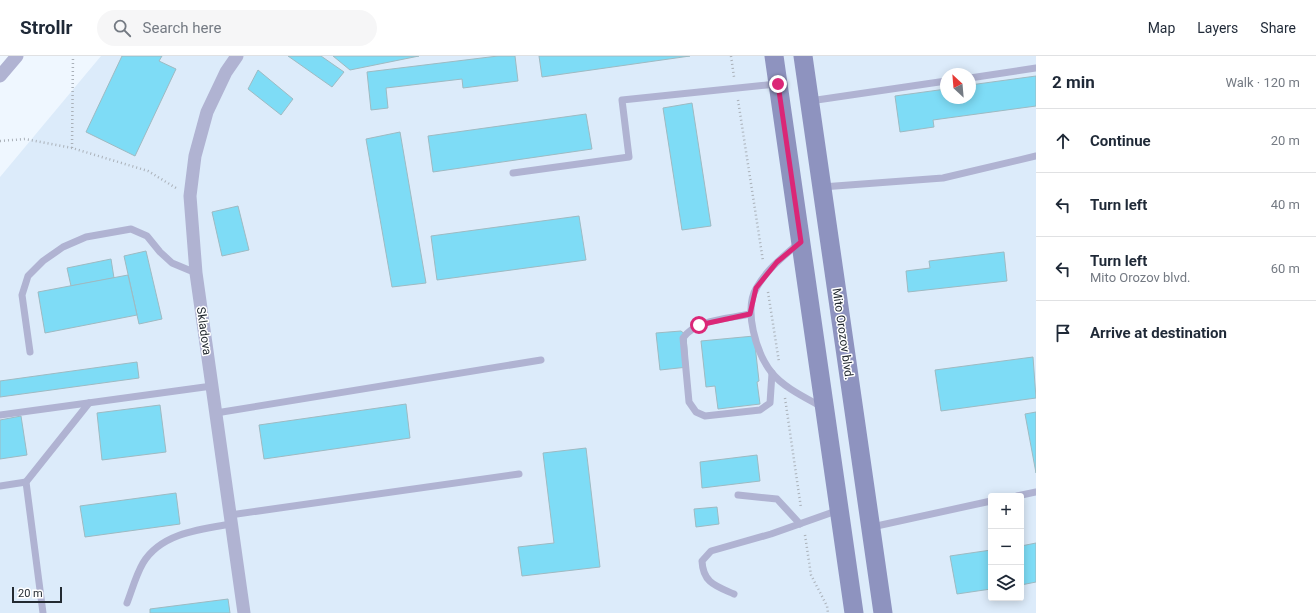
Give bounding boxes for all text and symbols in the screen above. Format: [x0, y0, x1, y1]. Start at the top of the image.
search box [97, 10, 377, 46]
text: Strollr [20, 16, 73, 39]
icon: search [111, 17, 133, 39]
text: Search here [143, 19, 221, 37]
text: Map [1148, 20, 1175, 36]
text: Layers [1197, 20, 1238, 36]
text: Share [1260, 20, 1296, 36]
north arrow [940, 68, 976, 104]
text: 2 min [1052, 72, 1095, 92]
route end [769, 75, 787, 93]
text: Walk · 120 m [1225, 75, 1300, 90]
icon: ahead [1052, 130, 1074, 152]
text: Continue [1090, 132, 1151, 150]
text: 20 m [1271, 133, 1300, 148]
icon: left [1052, 194, 1074, 216]
text: Turn left [1090, 196, 1147, 214]
text: 40 m [1271, 197, 1300, 212]
text: Turn left [1090, 252, 1147, 270]
icon: left [1052, 258, 1074, 280]
text: 60 m [1271, 261, 1300, 276]
text: Mito Orozov blvd. [1090, 270, 1190, 285]
street label: Mito Orozov blvd. [830, 287, 856, 381]
street label: Skladova [194, 306, 214, 356]
route start [690, 316, 708, 334]
icon: arrive [1052, 322, 1074, 344]
text: Arrive at destination [1090, 324, 1227, 342]
map controls [988, 493, 1024, 601]
button: + [988, 493, 1024, 529]
button: − [988, 529, 1024, 565]
button: layers [988, 565, 1024, 601]
scale bar [12, 585, 62, 604]
text: 20 m [18, 587, 43, 600]

